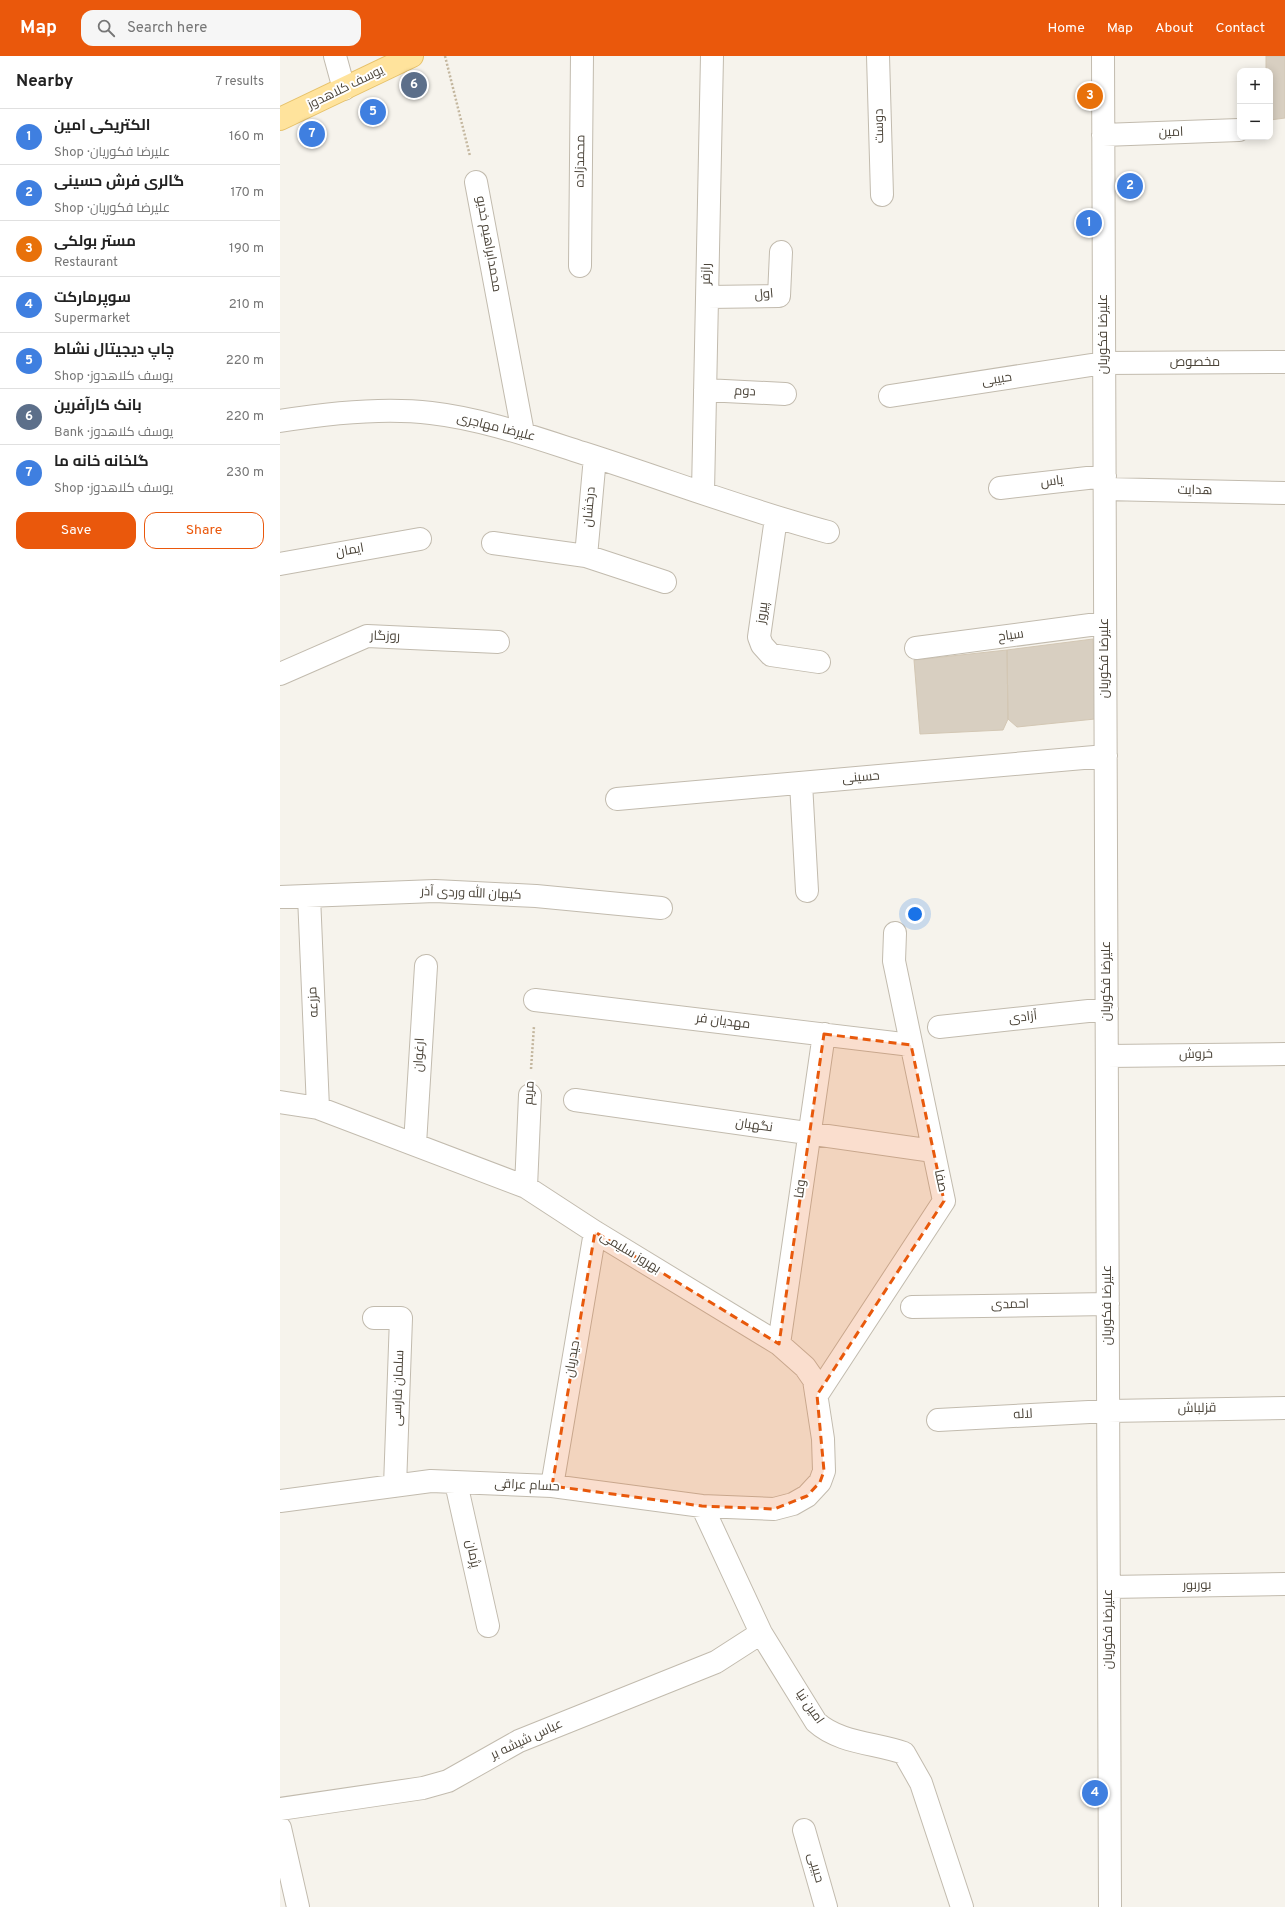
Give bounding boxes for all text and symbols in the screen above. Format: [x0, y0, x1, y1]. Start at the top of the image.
search box [81, 10, 361, 46]
text: Map [20, 16, 57, 40]
icon: search [95, 17, 117, 39]
text: Search here [127, 19, 207, 38]
text: Home [1048, 20, 1085, 37]
text: Map [1107, 20, 1133, 37]
text: About [1155, 20, 1194, 37]
text: Contact [1216, 20, 1265, 37]
street label: یوسف کلاهدوز [304, 62, 387, 114]
map controls [1237, 68, 1273, 140]
button: + [1237, 68, 1273, 104]
pin: 6 [401, 70, 427, 100]
text: Nearby [16, 71, 73, 93]
text: 7 results [215, 74, 264, 90]
pin: 3 [1077, 81, 1103, 111]
pin: 5 [360, 97, 386, 127]
button: − [1237, 104, 1273, 140]
street label: دوست [872, 108, 888, 144]
text: الکتریکی امین [54, 117, 150, 136]
pin: 7 [299, 119, 325, 149]
street label: امین [1158, 125, 1184, 141]
text: 1 [26, 129, 32, 145]
text: 160 m [229, 129, 264, 145]
street label: محمدزاده [573, 135, 589, 187]
text: Shop · علیرضا فکوریان [54, 145, 170, 161]
pin: 2 [1117, 171, 1143, 201]
text: گالری فرش حسینی [54, 173, 184, 192]
text: 2 [25, 185, 33, 201]
text: 170 m [230, 185, 264, 201]
street label: محمدابراهیم خدیو [472, 195, 504, 293]
text: Shop · علیرضا فکوریان [54, 201, 170, 217]
pin: 1 [1076, 208, 1102, 238]
text: مستر بولکی [54, 233, 136, 252]
text: 3 [25, 241, 33, 257]
text: 190 m [229, 241, 264, 257]
text: Restaurant [54, 255, 118, 271]
street label: رازفر [699, 263, 715, 286]
street label: اول [754, 286, 774, 304]
text: سوپرمارکت [54, 289, 131, 308]
street label: علیرضا فکوریان [1096, 294, 1112, 374]
text: 4 [25, 297, 33, 313]
text: 210 m [229, 297, 264, 313]
text: Supermarket [54, 311, 130, 327]
text: چاپ دیجیتال نشاط [54, 341, 174, 360]
text: 5 [25, 353, 33, 369]
text: 220 m [226, 353, 264, 369]
street label: مخصوص [1170, 355, 1220, 371]
text: Shop · یوسف کلاهدوز [54, 369, 173, 385]
street label: حبیبی [981, 370, 1013, 390]
street label: دوم [734, 383, 756, 401]
text: بانک کارآفرین [54, 397, 142, 416]
text: 6 [25, 409, 33, 425]
text: 220 m [226, 409, 264, 425]
street label: علیرضا مهاجری [455, 411, 537, 445]
text: Bank · یوسف کلاهدوز [54, 425, 173, 441]
text: گلخانه خانه ما [54, 453, 149, 472]
text: 7 [26, 465, 32, 481]
text: 230 m [226, 465, 264, 481]
street label: یاس [1040, 473, 1065, 491]
text: Shop · یوسف کلاهدوز [54, 481, 173, 497]
street label: هدایت [1177, 483, 1213, 499]
street label: درخشان [580, 486, 600, 528]
button: Save [16, 512, 136, 549]
button: Share [144, 512, 264, 549]
street label: ایمان [335, 541, 365, 561]
street label: پیروز [753, 601, 773, 626]
street label: علیرضا فکوریان [1097, 618, 1113, 698]
street label: سیاح [997, 626, 1025, 646]
street label: روزگار [369, 629, 400, 645]
street label: حسینی [842, 768, 880, 788]
street label: کیهان الله وردی آذر [419, 882, 522, 904]
your location [905, 904, 925, 924]
street label: علیرضا فکوریان [1099, 941, 1115, 1021]
street label: مزرعه [305, 986, 323, 1018]
street label: آزادی [1008, 1008, 1038, 1027]
street label: مهدیان فر [694, 1011, 751, 1033]
street label: ارغوان [411, 1037, 429, 1073]
street label: خروش [1179, 1047, 1213, 1063]
street label: مریم [521, 1080, 539, 1106]
street label: نگهبان [734, 1115, 774, 1137]
street label: صفا [930, 1168, 950, 1194]
street label: وفا [792, 1179, 810, 1199]
street label: بهروز سلیمی [597, 1229, 663, 1277]
street label: علیرضا فکوریان [1100, 1265, 1116, 1345]
street label: احمدی [991, 1297, 1029, 1313]
street label: حیدریان [562, 1339, 584, 1379]
street label: سلمان فارسی [390, 1350, 408, 1426]
street label: قزلباش [1177, 1401, 1217, 1417]
street label: لاله [1013, 1407, 1033, 1423]
street label: حسام عراقی [494, 1476, 560, 1496]
street label: پژمان [461, 1539, 483, 1570]
street label: بوربور [1181, 1578, 1212, 1594]
street label: علیرضا فکوریان [1101, 1589, 1117, 1669]
street label: امین نیا [791, 1686, 827, 1728]
street label: عباس شیشه بر [487, 1716, 566, 1764]
pin: 4 [1082, 1778, 1108, 1808]
street label: حبیبی [803, 1851, 827, 1885]

